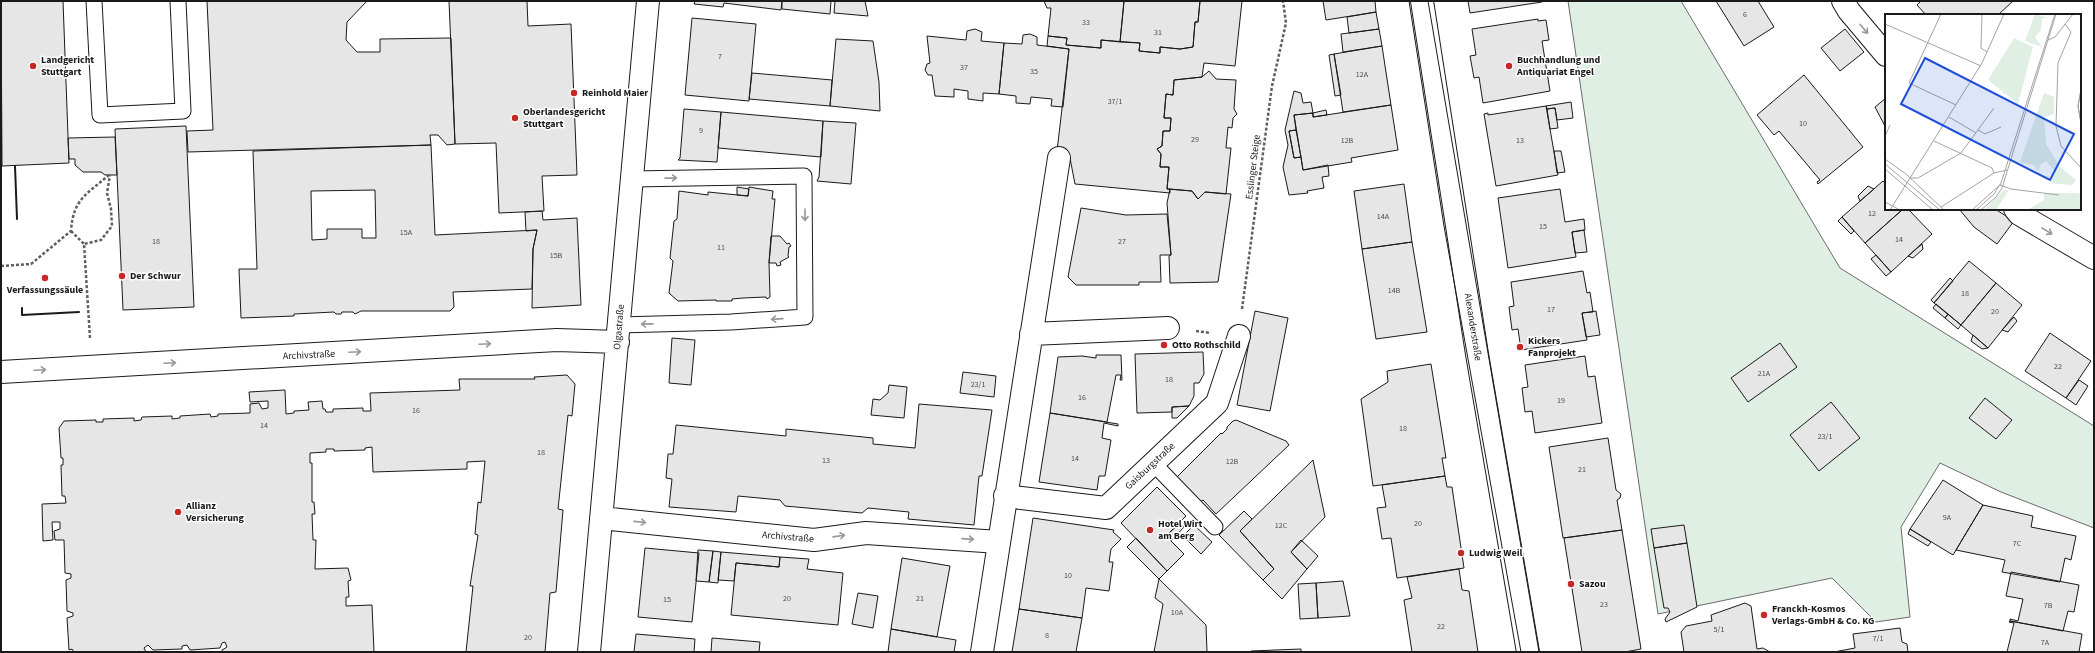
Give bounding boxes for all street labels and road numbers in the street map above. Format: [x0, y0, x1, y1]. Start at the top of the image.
street label: Esslinger Steige [1242, 134, 1264, 200]
street label: Alexanderstraße [1461, 292, 1485, 362]
street label: Olgastraße [610, 304, 628, 350]
street label: Archivstraße [283, 347, 336, 363]
street label: Gaisburgstraße [1122, 439, 1178, 493]
street label: Archivstraße [761, 528, 815, 546]

